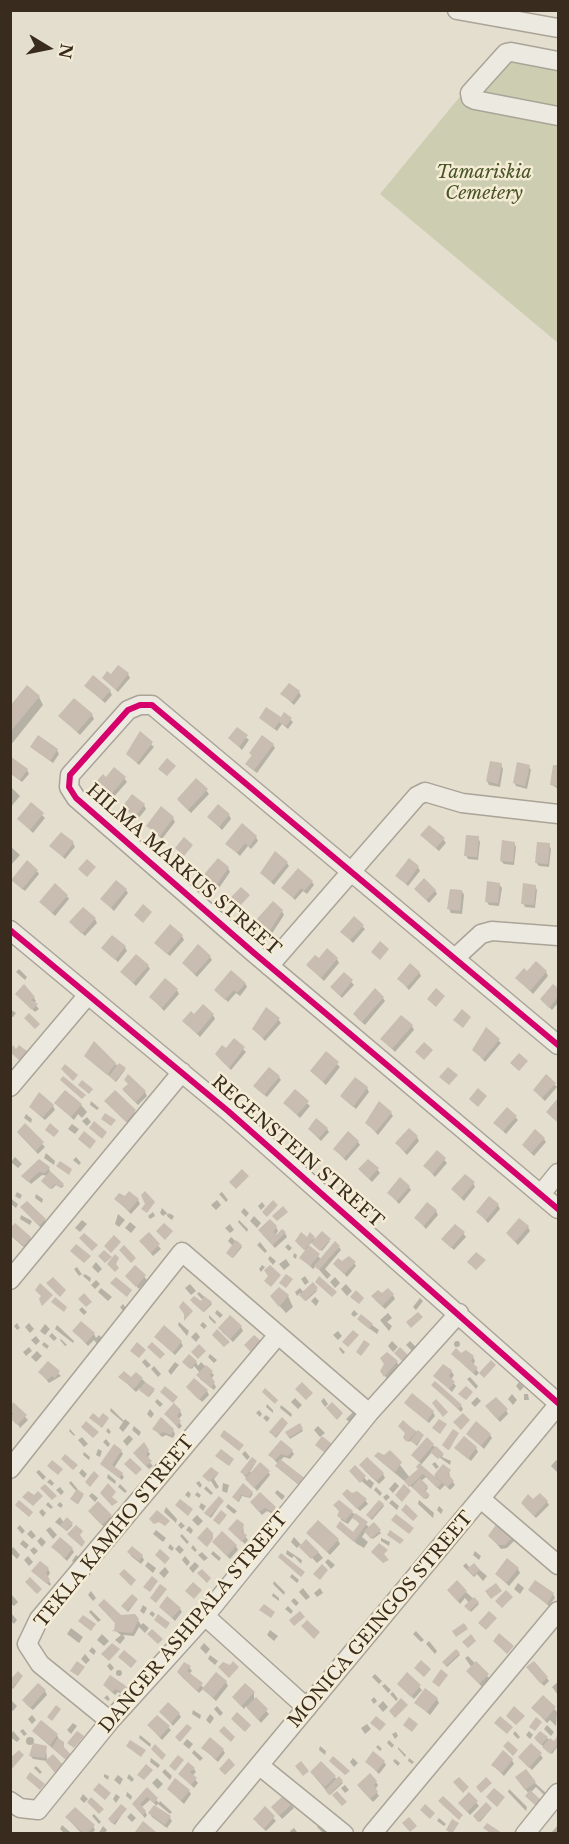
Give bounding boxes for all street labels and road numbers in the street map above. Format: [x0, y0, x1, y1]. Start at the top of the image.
street label: HILMA MARKUS STREET [81, 780, 285, 960]
street label: REGENSTEIN STREET [207, 1071, 387, 1233]
street label: TEKLA KAMHO STREET [31, 1432, 199, 1632]
street label: DANGER ASHIPALA STREET [95, 1508, 293, 1738]
street label: MONICA GEINGOS STREET [284, 1508, 478, 1732]

